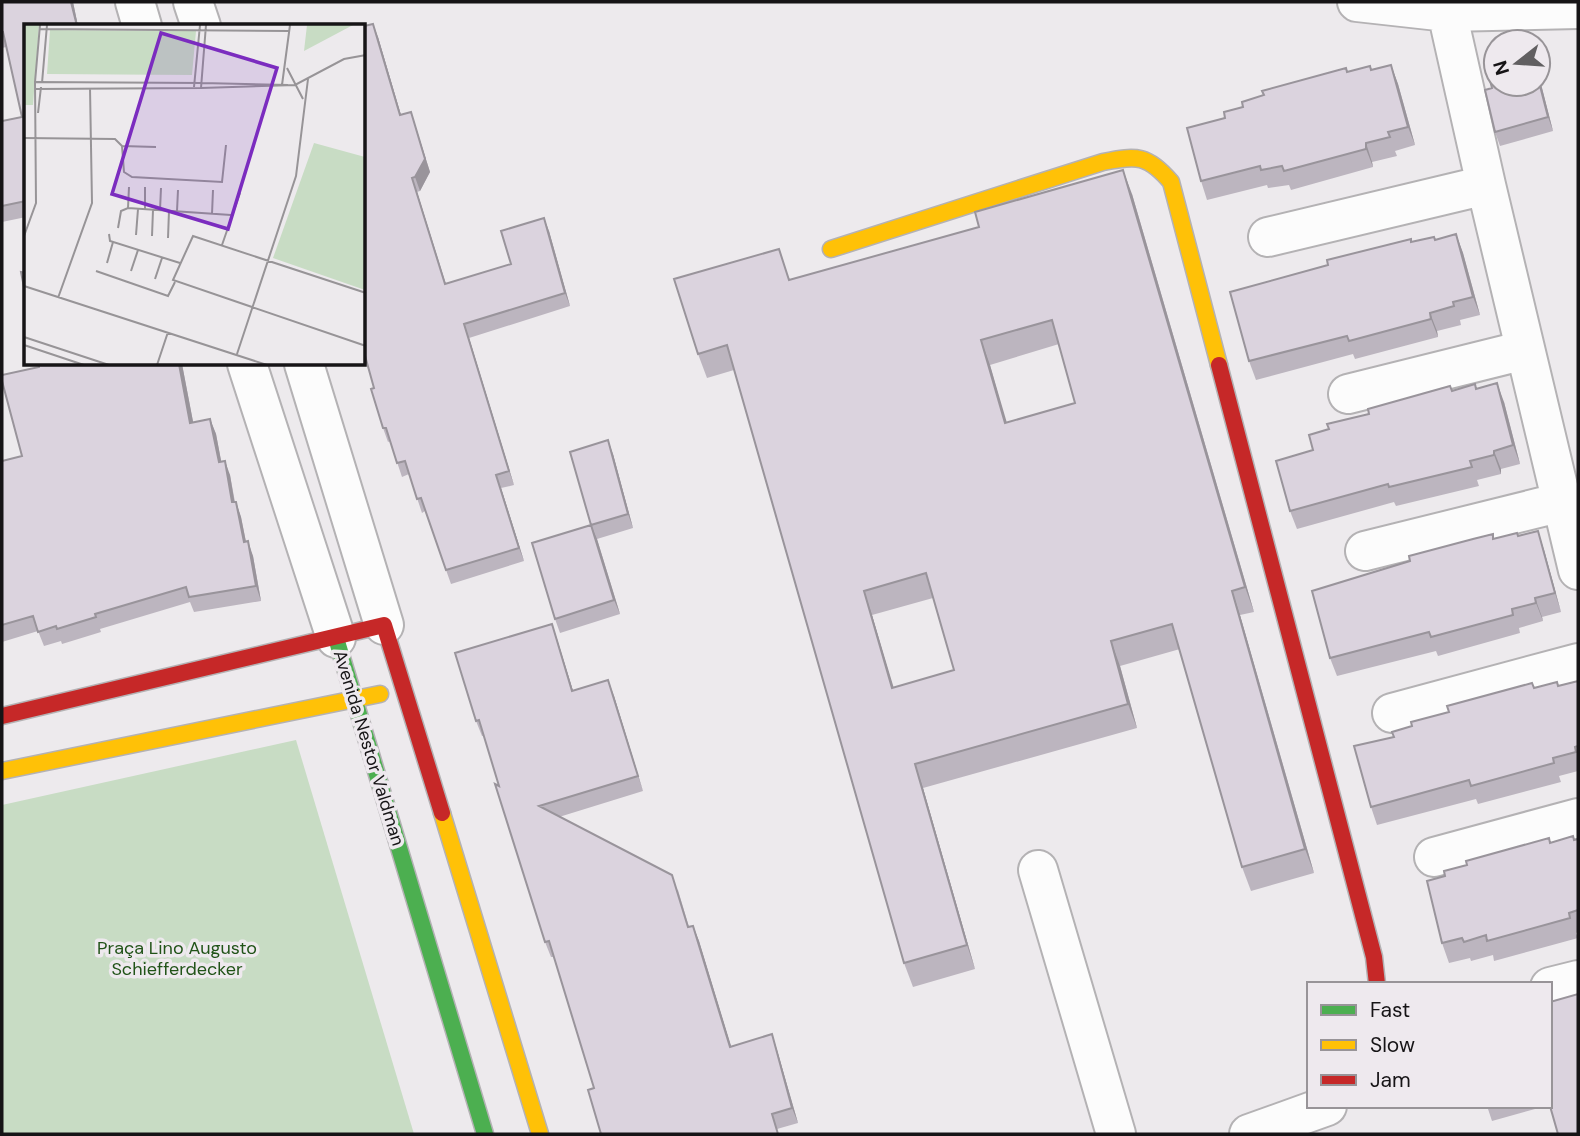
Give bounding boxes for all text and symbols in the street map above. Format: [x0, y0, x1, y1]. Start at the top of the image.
inset map [24, 24, 366, 366]
north arrow [1482, 28, 1552, 98]
text: N [1487, 58, 1515, 78]
street label: Avenida Nestor Valdman [328, 647, 410, 849]
park label: Praça Lino Augusto Schiefferdecker [97, 936, 257, 981]
legend [1307, 982, 1552, 1108]
text: Fast [1370, 996, 1410, 1024]
text: Slow [1370, 1031, 1415, 1059]
text: Jam [1370, 1066, 1411, 1094]

